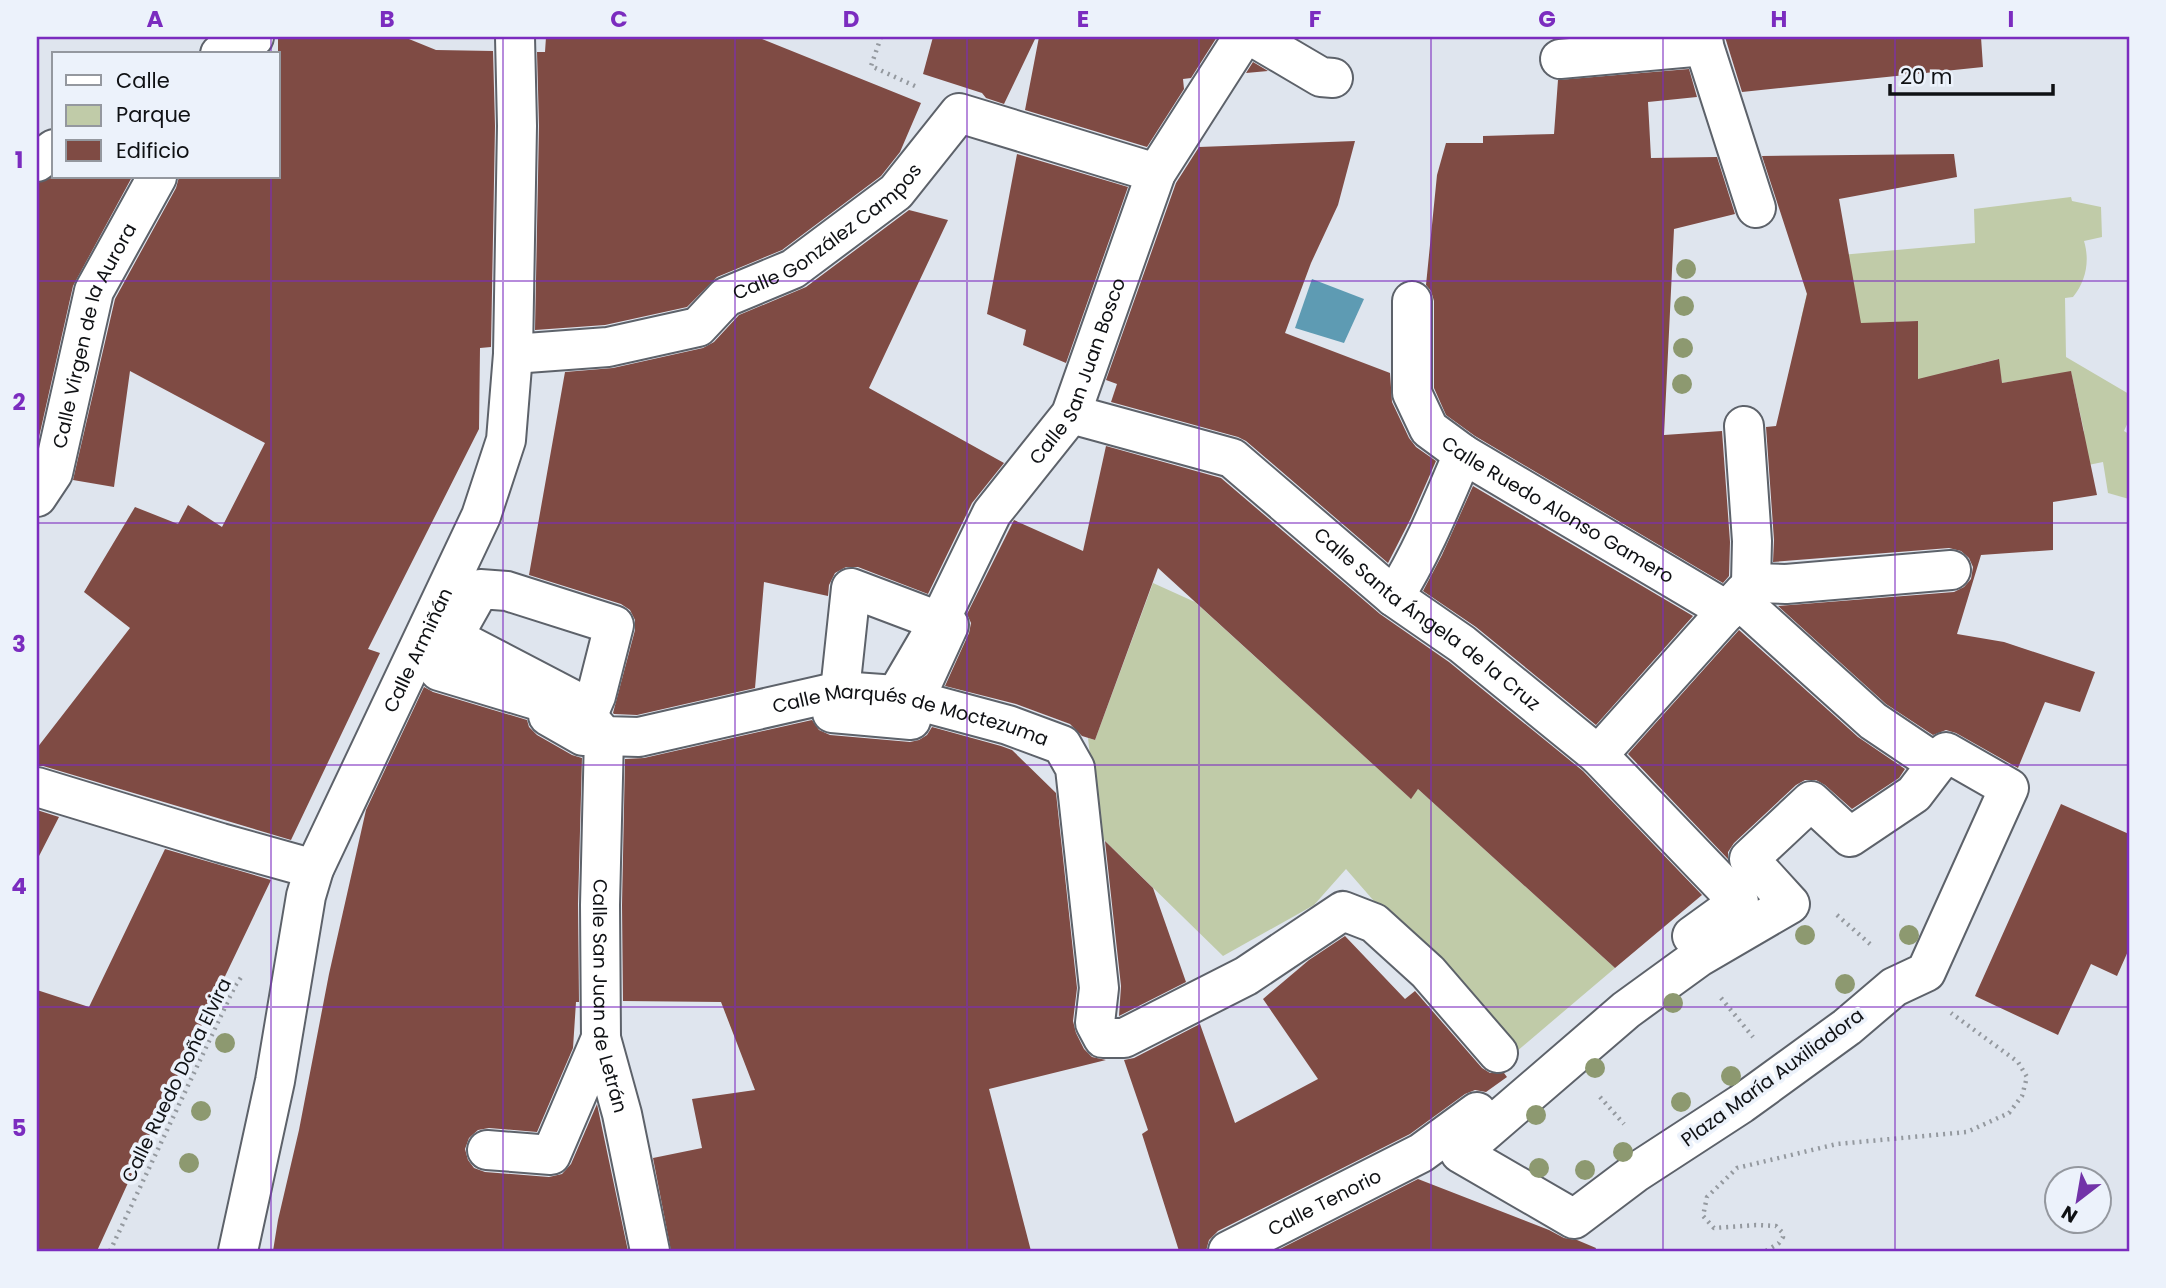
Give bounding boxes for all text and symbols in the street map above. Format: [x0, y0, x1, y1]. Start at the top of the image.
text: A [147, 3, 164, 35]
text: B [379, 3, 395, 35]
text: C [610, 3, 628, 35]
text: D [843, 3, 859, 35]
text: E [1077, 3, 1089, 35]
text: F [1309, 3, 1321, 35]
text: G [1538, 3, 1556, 35]
text: H [1771, 3, 1787, 35]
text: I [2008, 3, 2014, 35]
legend [52, 52, 280, 178]
scale bar [1890, 52, 2052, 96]
text: 20 m [1900, 62, 1953, 91]
text: Calle [116, 66, 170, 95]
text: Parque [116, 100, 191, 129]
text: Edificio [116, 136, 190, 165]
text: 1 [15, 144, 23, 176]
street label: Calle González Campos [729, 158, 928, 307]
street label: Calle Virgen de la Aurora [46, 218, 143, 451]
street label: Calle San Juan Bosco [1023, 274, 1132, 470]
text: 2 [12, 386, 26, 418]
street label: Calle Ruedo Alonso Gamero [1436, 430, 1679, 590]
street label: Calle Santa Ángela de la Cruz [1308, 521, 1546, 717]
street label: Calle Armiñán [377, 583, 459, 717]
text: 3 [12, 628, 26, 660]
street label: Calle Marqués de Moctezuma [770, 678, 1052, 753]
text: 4 [11, 870, 27, 902]
street label: Calle San Juan de Letrán [586, 879, 634, 1116]
street label: Calle Ruedo Doña Elvira [115, 973, 238, 1187]
street label: Plaza María Auxiliadora [1675, 1002, 1869, 1153]
text: 5 [12, 1112, 26, 1144]
street label: Calle Tenorio [1263, 1162, 1386, 1243]
north arrow [2044, 1166, 2114, 1236]
text: N [2056, 1199, 2083, 1229]

